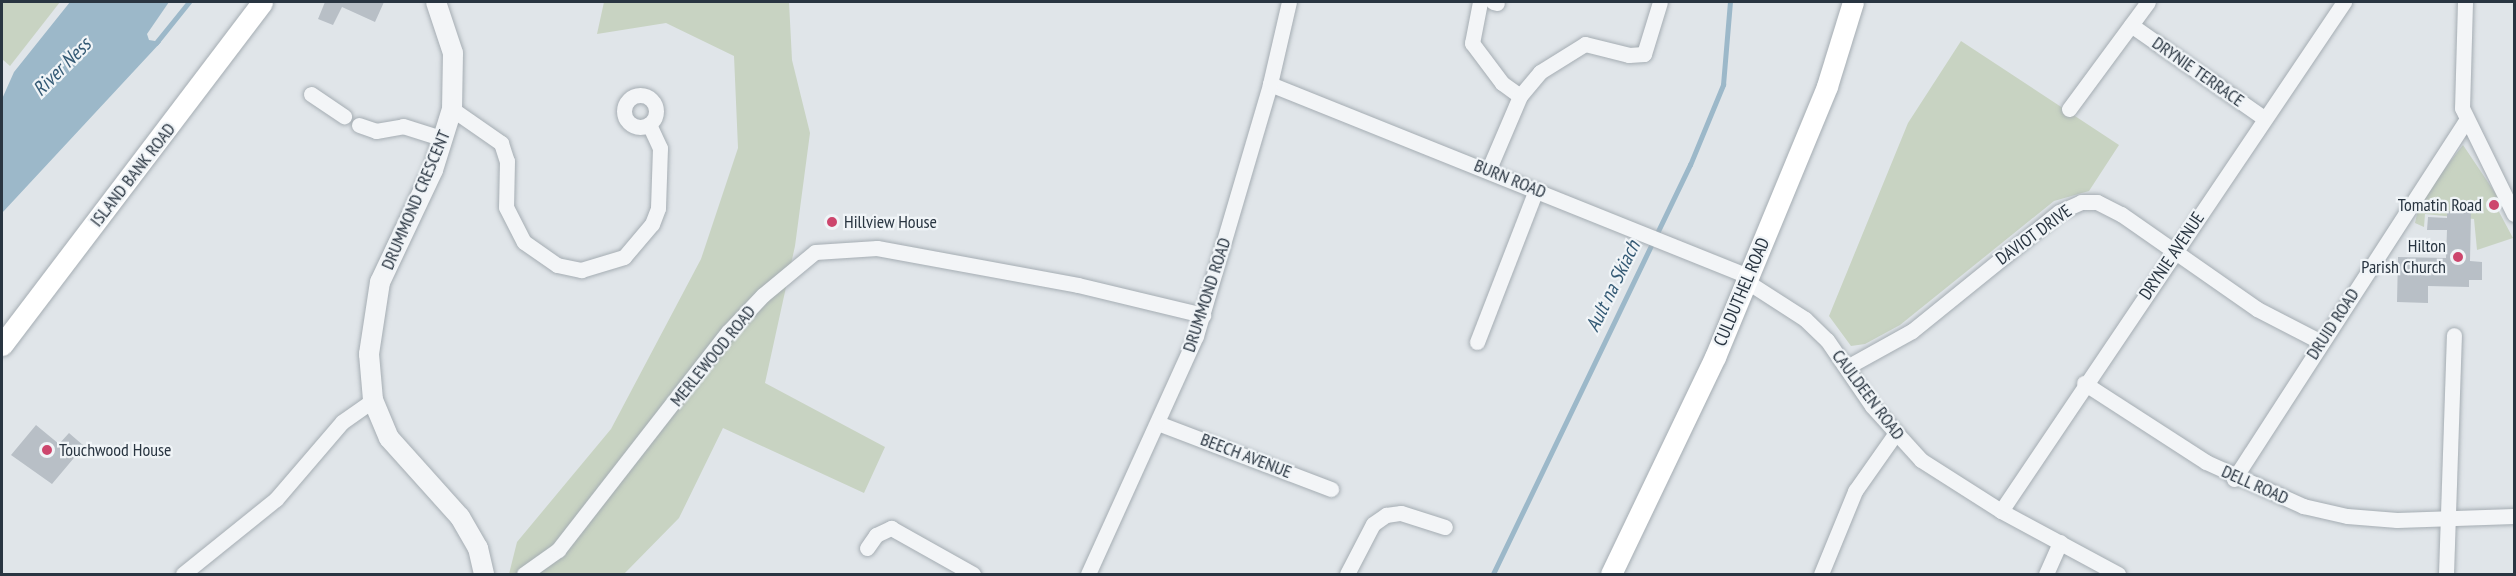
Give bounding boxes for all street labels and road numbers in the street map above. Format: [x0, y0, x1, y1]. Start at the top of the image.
street label: DRYNIE TERRACE [2148, 32, 2248, 112]
street label: ISLAND BANK ROAD [86, 119, 180, 231]
street label: DRUMMOND CRESCENT [377, 127, 455, 273]
street label: BURN ROAD [1471, 155, 1549, 203]
street label: DAVIOT DRIVE [1992, 200, 2076, 270]
street label: DRYNIE AVENUE [2135, 208, 2209, 304]
street label: CULDUTHEL ROAD [1709, 234, 1775, 350]
street label: DRUMMOND ROAD [1178, 235, 1236, 355]
street label: DRUID ROAD [2302, 284, 2364, 364]
street label: MERLEWOOD ROAD [666, 301, 760, 411]
street label: CAULDEEN ROAD [1827, 346, 1909, 444]
street label: BEECH AVENUE [1197, 429, 1295, 483]
street label: DELL ROAD [2218, 461, 2292, 509]

